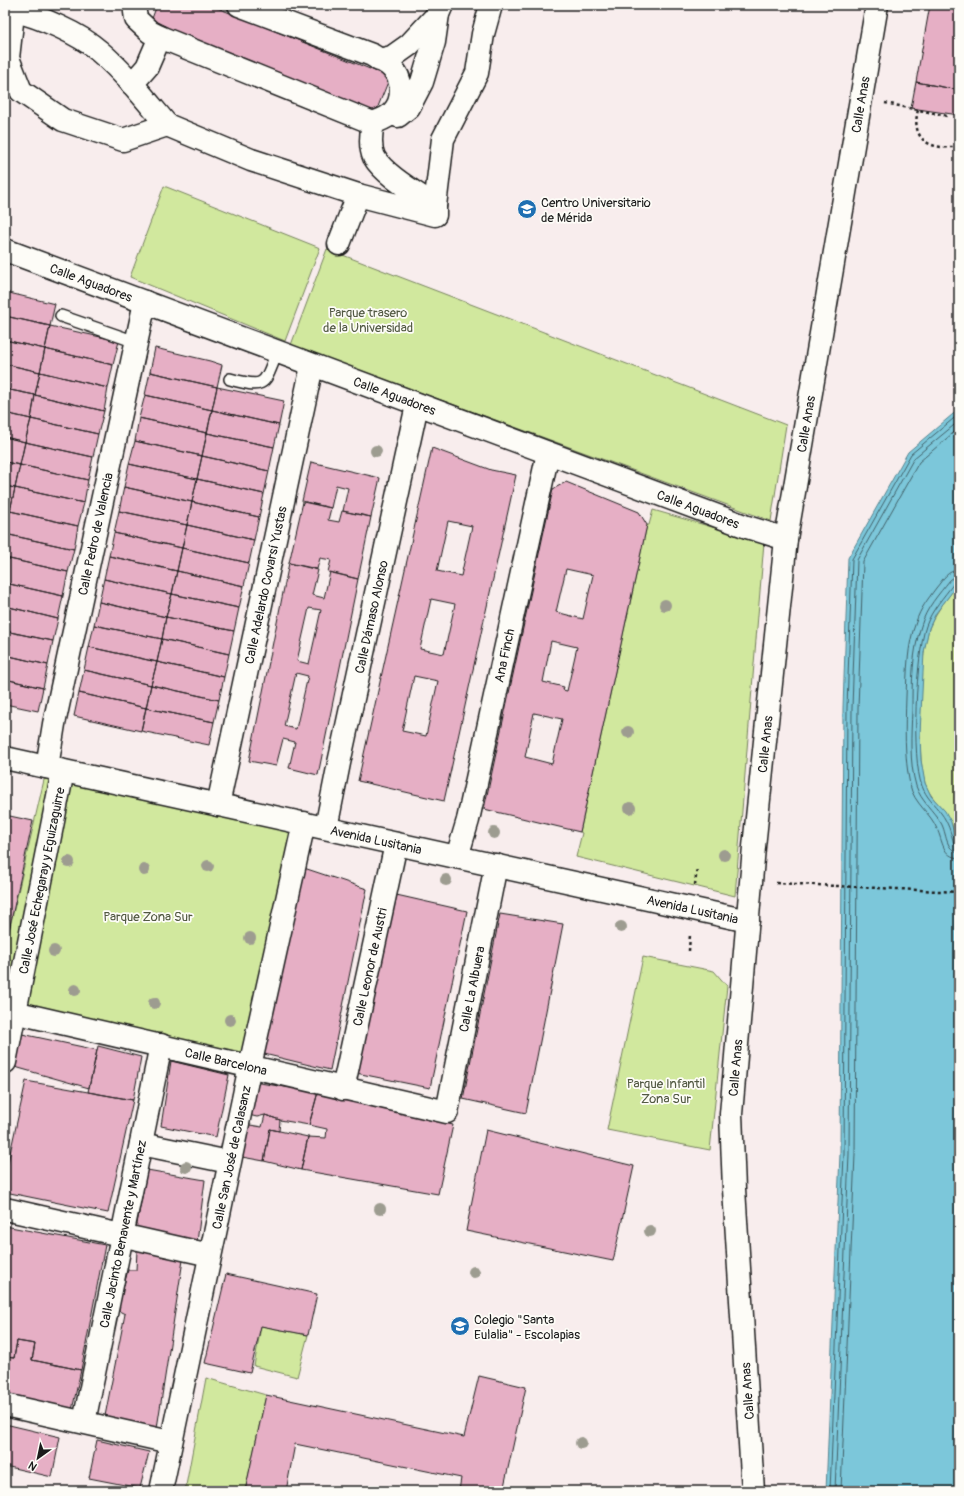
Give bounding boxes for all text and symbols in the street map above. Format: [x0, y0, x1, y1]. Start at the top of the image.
street label: Calle Anas [848, 75, 874, 134]
place label: Centro Universitario de Mérida [541, 195, 651, 226]
school or university icon: Centro Universitario de Mérida [516, 198, 538, 220]
street label: Calle Aguadores [47, 260, 135, 306]
park label: Parque trasero de la Universidad [323, 305, 413, 336]
street label: Calle Aguadores [351, 374, 438, 419]
street label: Calle Anas [794, 394, 819, 454]
street label: Calle Pedro de Valencia [75, 471, 117, 597]
street label: Calle Aguadores [654, 487, 742, 532]
street label: Calle Adelardo Covarsí Yustas [241, 505, 291, 666]
street label: Calle Dámaso Alonso [352, 559, 392, 675]
street label: Ana Finch [491, 627, 518, 684]
street label: Calle Anas [755, 715, 777, 774]
street label: Calle José Echegaray y Eguizaguirre [16, 785, 69, 976]
street label: Avenida Lusitania [329, 823, 423, 858]
street label: Avenida Lusitania [645, 892, 740, 928]
street label: Calle Leonor de Austri [350, 906, 391, 1028]
park label: Parque Zona Sur [103, 909, 193, 925]
street label: Calle La Albuera [456, 945, 489, 1034]
street label: Calle Anas [726, 1039, 746, 1097]
street label: Calle Barcelona [183, 1045, 269, 1079]
park label: Parque Infantil Zona Sur [627, 1076, 705, 1107]
street label: Calle San José de Calasanz [209, 1084, 255, 1231]
street label: Calle Jacinto Benavente y Martínez [96, 1138, 150, 1330]
place label: Colegio "Santa Eulalia" - Escolapias [474, 1312, 580, 1343]
school or university icon: Colegio "Santa Eulalia" - Escolapias [449, 1315, 471, 1337]
street label: Calle Anas [738, 1362, 758, 1420]
north arrow [18, 1438, 58, 1478]
text: N [26, 1458, 39, 1473]

